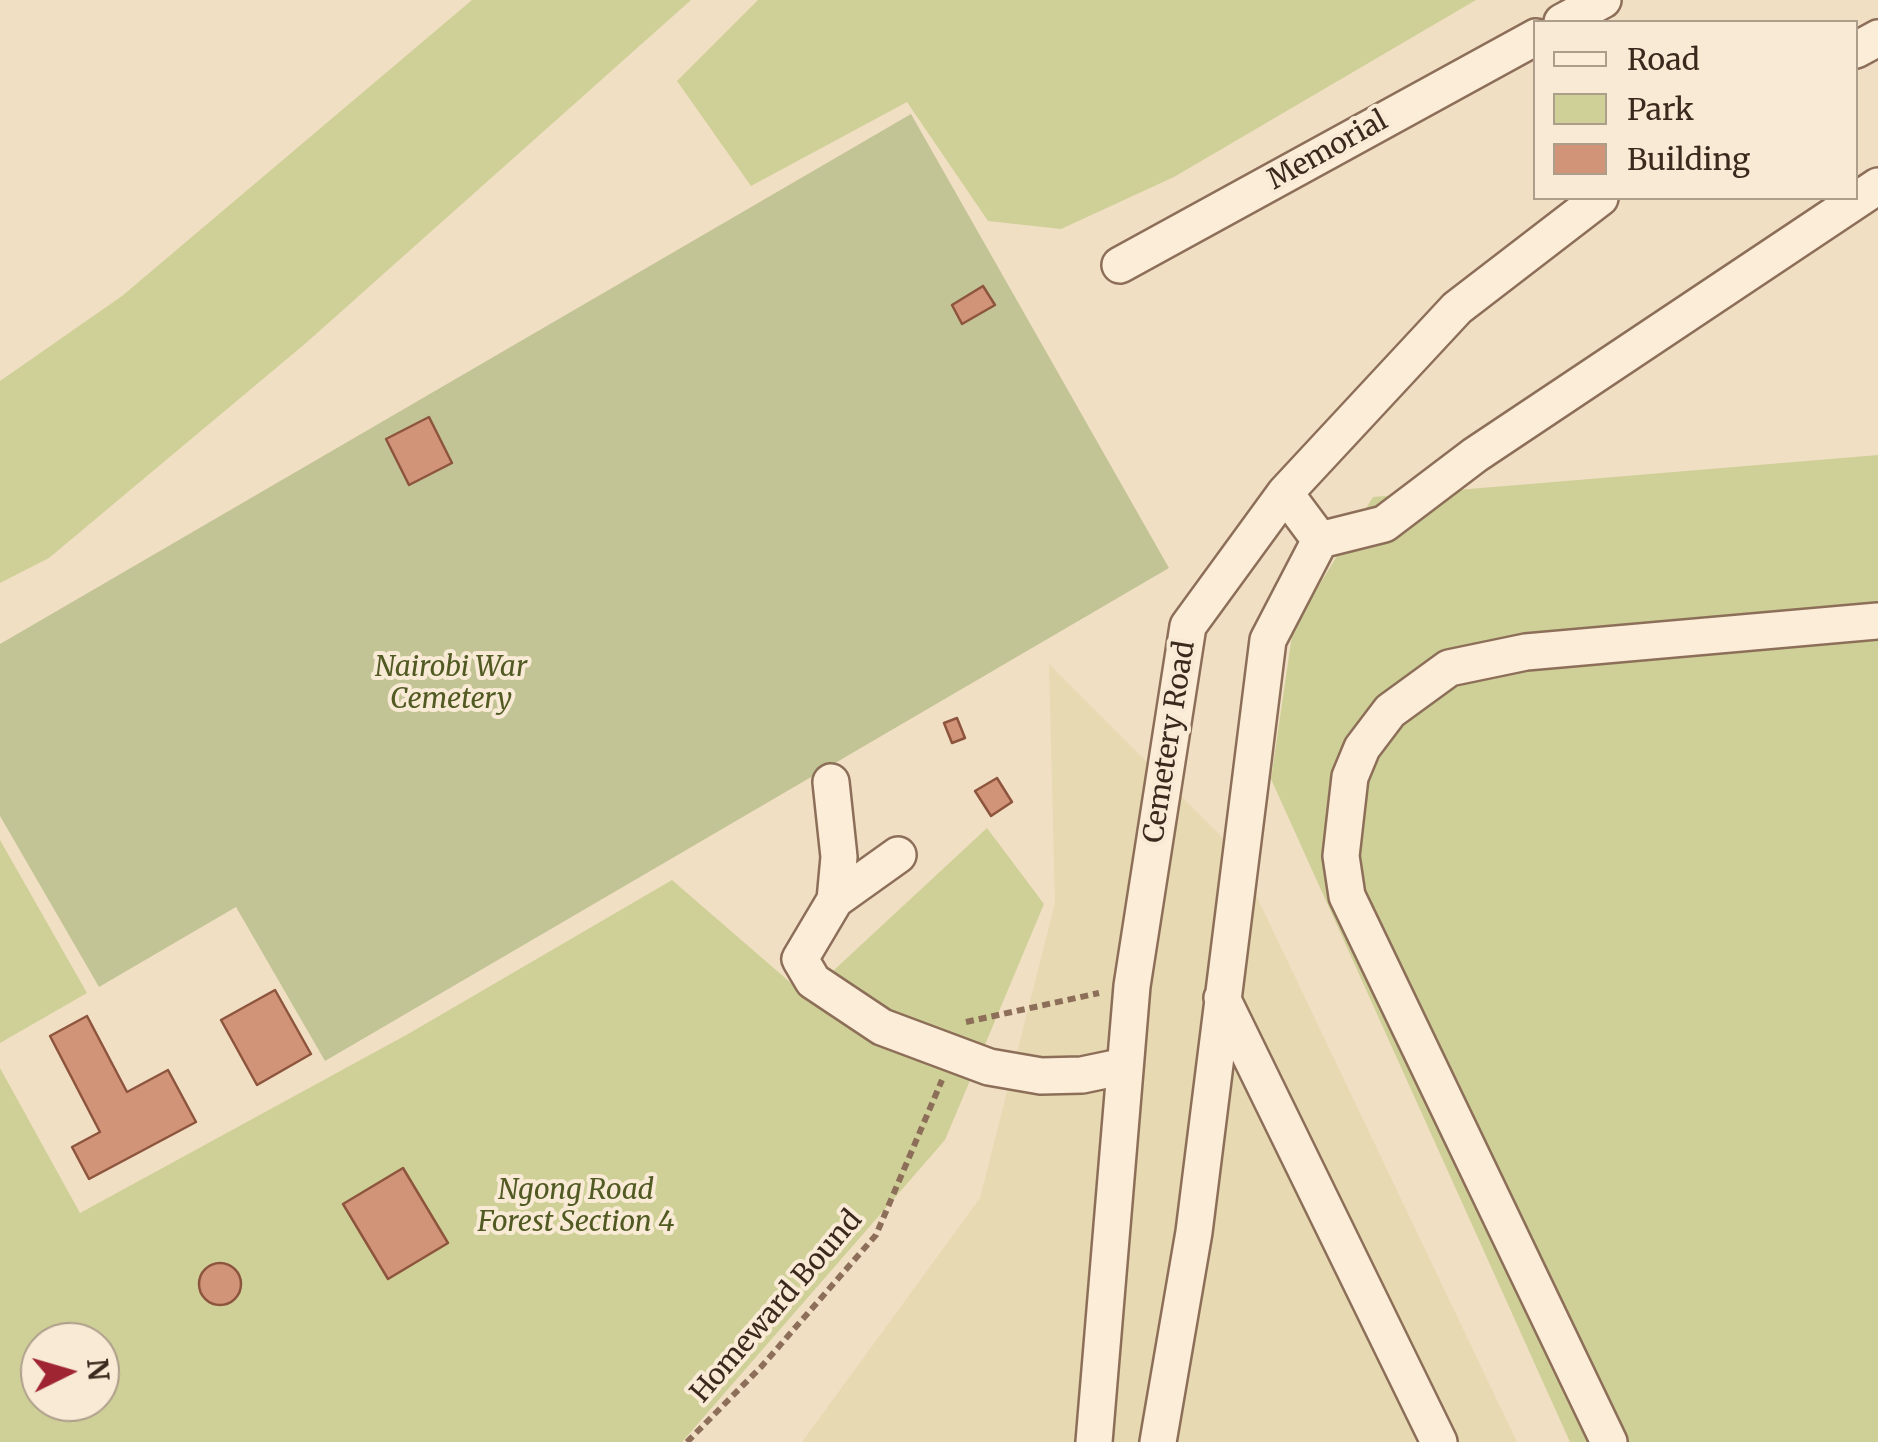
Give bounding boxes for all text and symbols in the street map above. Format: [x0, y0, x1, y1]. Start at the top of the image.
legend [1533, 20, 1858, 200]
text: Road [1627, 40, 1700, 78]
text: Park [1627, 90, 1694, 128]
street label: Memorial [1262, 104, 1394, 198]
text: Building [1627, 140, 1750, 178]
street label: Cemetery Road [1137, 639, 1203, 845]
park label: Nairobi War Cemetery [375, 651, 527, 717]
park label: Ngong Road Forest Section 4 [477, 1174, 675, 1240]
street label: Homeward Bound [684, 1204, 870, 1410]
north arrow [20, 1322, 120, 1422]
text: N [79, 1357, 117, 1382]

